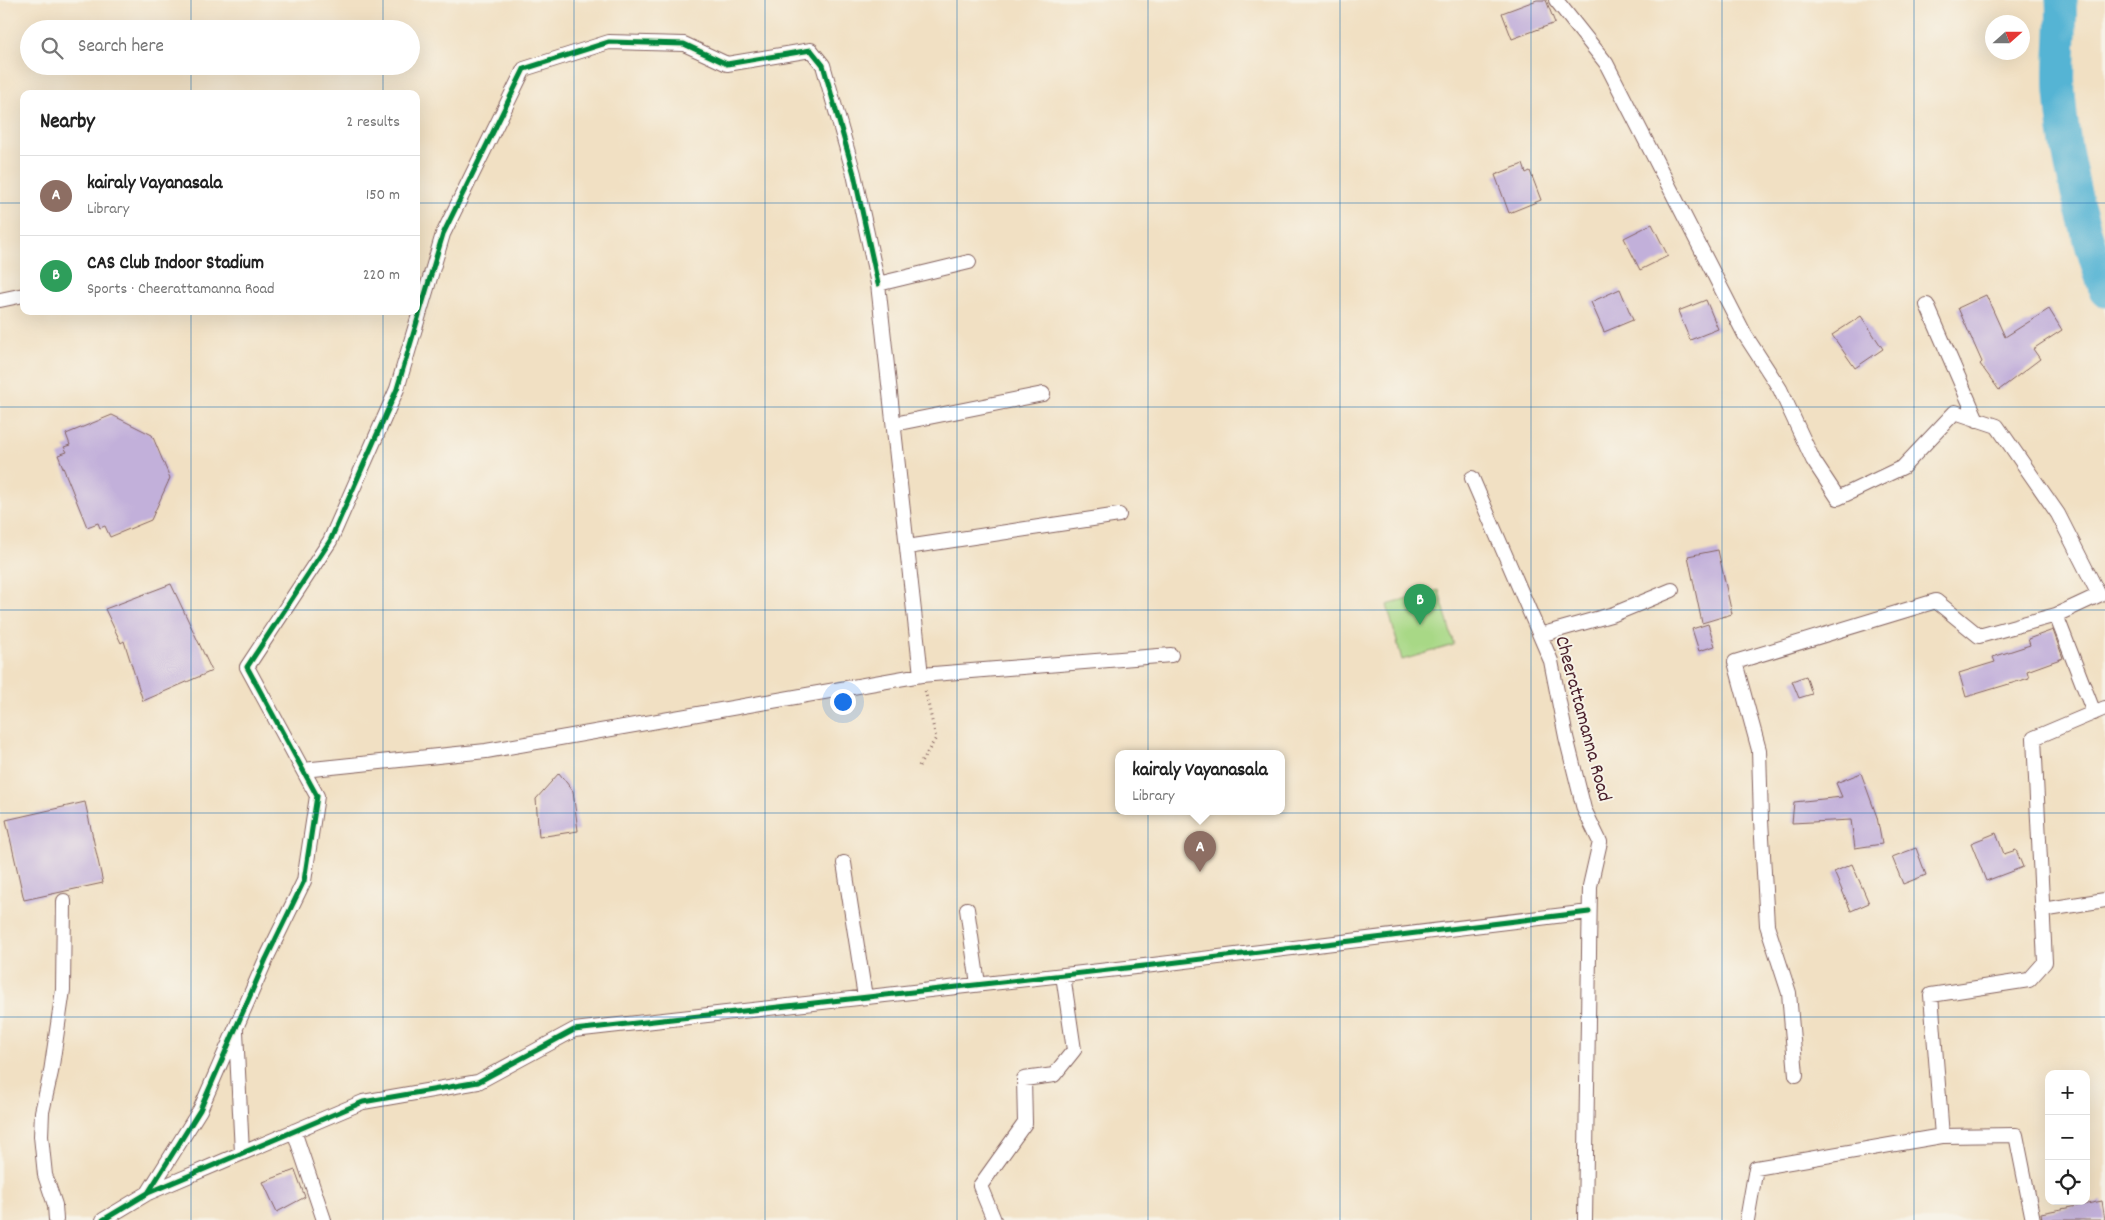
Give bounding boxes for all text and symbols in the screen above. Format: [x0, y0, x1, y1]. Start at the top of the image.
north arrow [1985, 15, 2030, 60]
search box [20, 20, 420, 75]
icon: search [38, 34, 66, 62]
text: Search here [78, 34, 164, 61]
text: Nearby [40, 108, 95, 138]
text: 2 results [346, 111, 400, 134]
text: kairaly Vayanasala [87, 171, 222, 198]
text: A [52, 184, 60, 207]
text: 150 m [366, 184, 400, 207]
text: Library [87, 198, 129, 221]
text: CAS Club Indoor Stadium [87, 251, 264, 278]
text: B [52, 264, 60, 287]
text: 220 m [363, 264, 400, 287]
text: Sports · Cheerattamanna Road [87, 278, 275, 301]
pin: B [1404, 584, 1436, 625]
street label: Cheerattamanna Road [1546, 633, 1618, 805]
your location [830, 689, 856, 715]
popup [1115, 750, 1285, 815]
text: kairaly Vayanasala [1132, 758, 1268, 785]
text: Library [1132, 785, 1175, 808]
pin: A [1184, 831, 1216, 872]
map controls [2045, 1070, 2090, 1205]
button: + [2045, 1070, 2090, 1115]
button: − [2045, 1115, 2090, 1160]
button: locate [2045, 1160, 2090, 1205]

